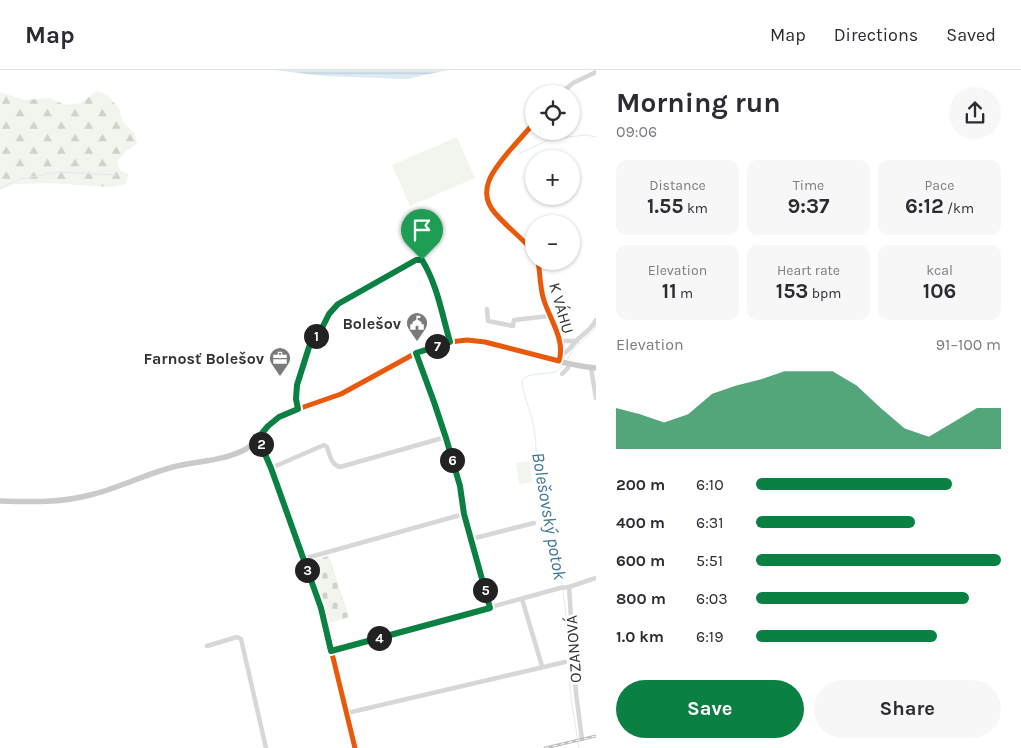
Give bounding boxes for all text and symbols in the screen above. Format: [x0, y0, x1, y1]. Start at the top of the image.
text: Map [25, 21, 75, 49]
text: Map [770, 24, 806, 46]
text: Directions [834, 24, 918, 46]
text: Saved [946, 24, 996, 46]
map controls [525, 85, 580, 270]
button: locate [525, 85, 580, 140]
text: Morning run [616, 86, 781, 119]
button: share [949, 87, 1001, 139]
text: 09:06 [616, 122, 657, 141]
button: + [525, 150, 580, 205]
text: Distance [649, 177, 706, 194]
text: Time [793, 177, 824, 194]
text: Pace [925, 177, 954, 194]
text: 1.55 [647, 194, 684, 218]
text: 9:37 [788, 194, 829, 218]
text: 6:12 [905, 194, 944, 218]
text: km [684, 200, 708, 217]
text: /km [944, 200, 974, 217]
pin [401, 209, 443, 260]
button: − [525, 215, 580, 270]
icon: arrive [408, 216, 436, 244]
text: Elevation [648, 262, 707, 279]
text: Heart rate [777, 262, 840, 279]
text: kcal [926, 262, 953, 279]
text: 11 [662, 279, 677, 303]
text: 153 [776, 279, 808, 303]
text: 106 [923, 279, 956, 303]
street label: K VÁHU [545, 280, 578, 336]
text: m [677, 285, 693, 302]
text: bpm [808, 285, 841, 302]
public building icon: Bolešov [405, 311, 429, 342]
place label: Bolešov [342, 314, 402, 333]
pin: 1 [304, 324, 328, 348]
text: 1 [314, 328, 319, 345]
pin: 7 [424, 334, 450, 358]
text: Elevation [616, 335, 684, 354]
text: 91–100 m [936, 335, 1001, 354]
text: 7 [434, 338, 441, 355]
office icon: Farnosť Bolešov [268, 346, 292, 377]
place label: Farnosť Bolešov [144, 349, 265, 368]
pin: 2 [248, 432, 274, 456]
text: 2 [257, 436, 266, 453]
pin: 6 [440, 448, 464, 472]
water label: Bolešovský potok [527, 451, 571, 582]
text: 6 [448, 452, 457, 469]
text: 200 m [616, 475, 665, 494]
text: 6:10 [696, 475, 724, 494]
text: 400 m [616, 513, 665, 532]
text: 6:31 [696, 513, 724, 532]
text: 600 m [616, 551, 665, 570]
text: 5:51 [696, 551, 723, 570]
pin: 3 [294, 558, 320, 582]
text: 3 [303, 562, 312, 579]
pin: 5 [472, 578, 498, 602]
text: 5 [481, 582, 490, 599]
text: 800 m [616, 589, 666, 608]
text: 6:03 [696, 589, 728, 608]
street label: OZANOVÁ [562, 614, 585, 683]
pin: 4 [366, 626, 392, 650]
text: 1.0 km [616, 627, 664, 646]
text: 6:19 [696, 627, 723, 646]
text: 4 [375, 630, 384, 647]
button: Save [616, 680, 804, 738]
button: Share [814, 680, 1001, 738]

